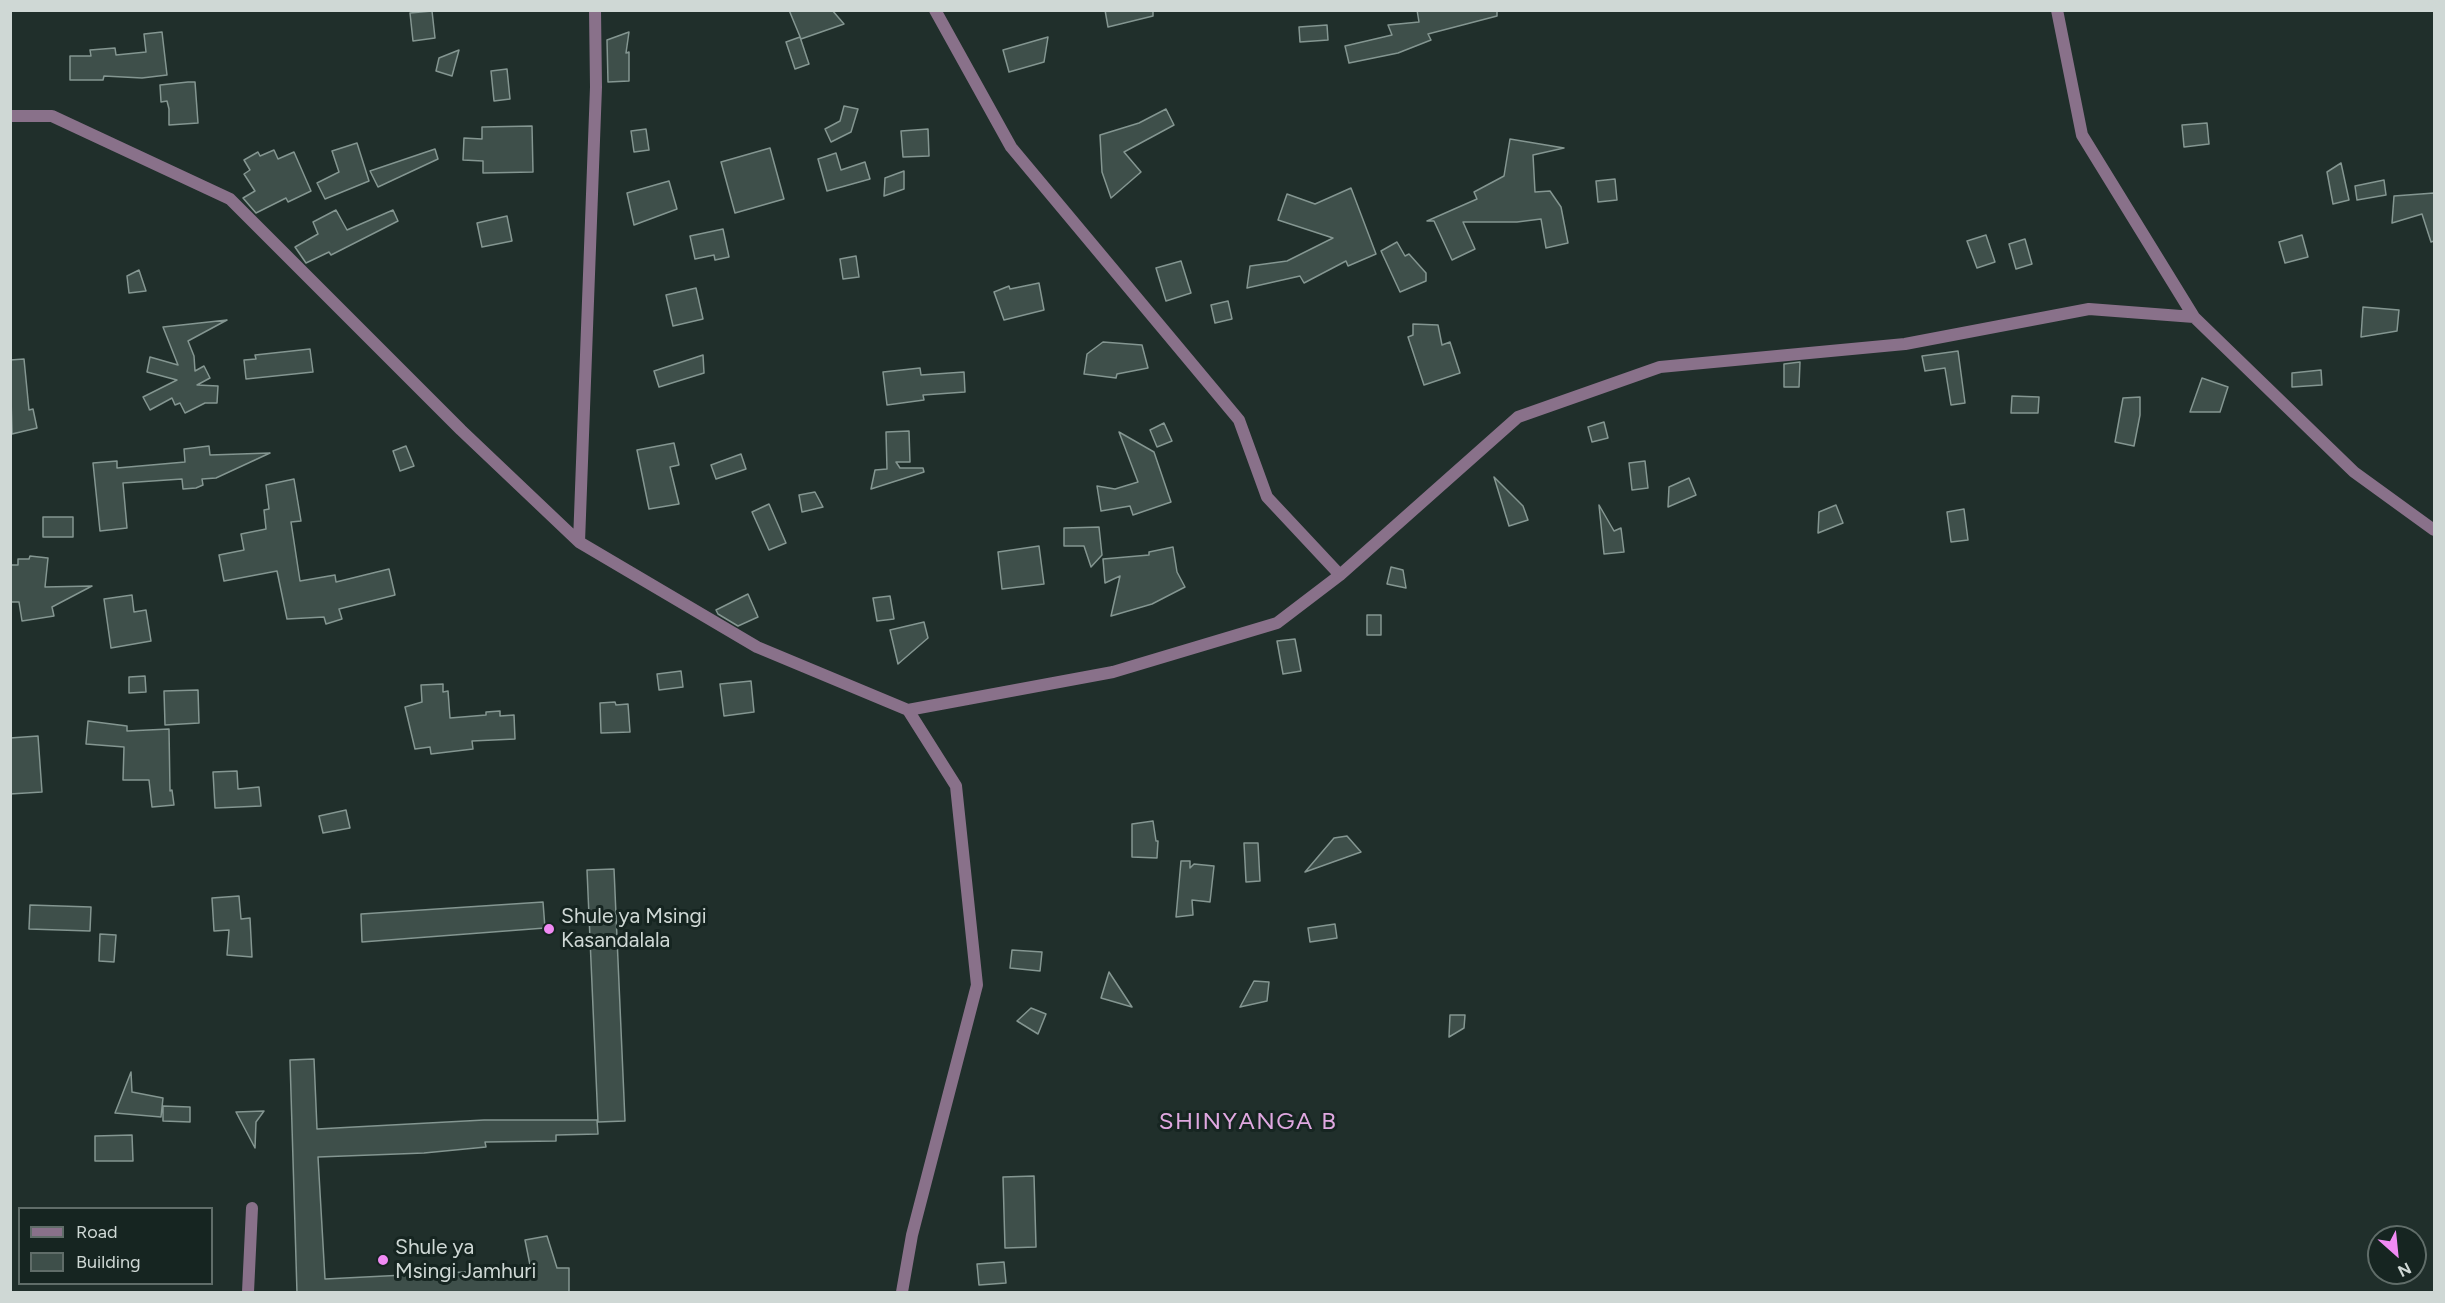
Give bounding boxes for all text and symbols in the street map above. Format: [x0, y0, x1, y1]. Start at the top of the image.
place label: Shule ya Msingi Kasandalala [561, 904, 707, 954]
marker: Shule ya Msingi Kasandalala [542, 922, 556, 936]
district label: SHINYANGA B [1159, 1108, 1337, 1136]
legend [18, 1207, 213, 1285]
text: Road [76, 1221, 117, 1243]
north arrow [2367, 1225, 2427, 1285]
place label: Shule ya Msingi Jamhuri [395, 1235, 536, 1285]
text: Building [76, 1251, 141, 1273]
marker: Shule ya Msingi Jamhuri [376, 1253, 390, 1267]
text: N [2395, 1258, 2414, 1281]

